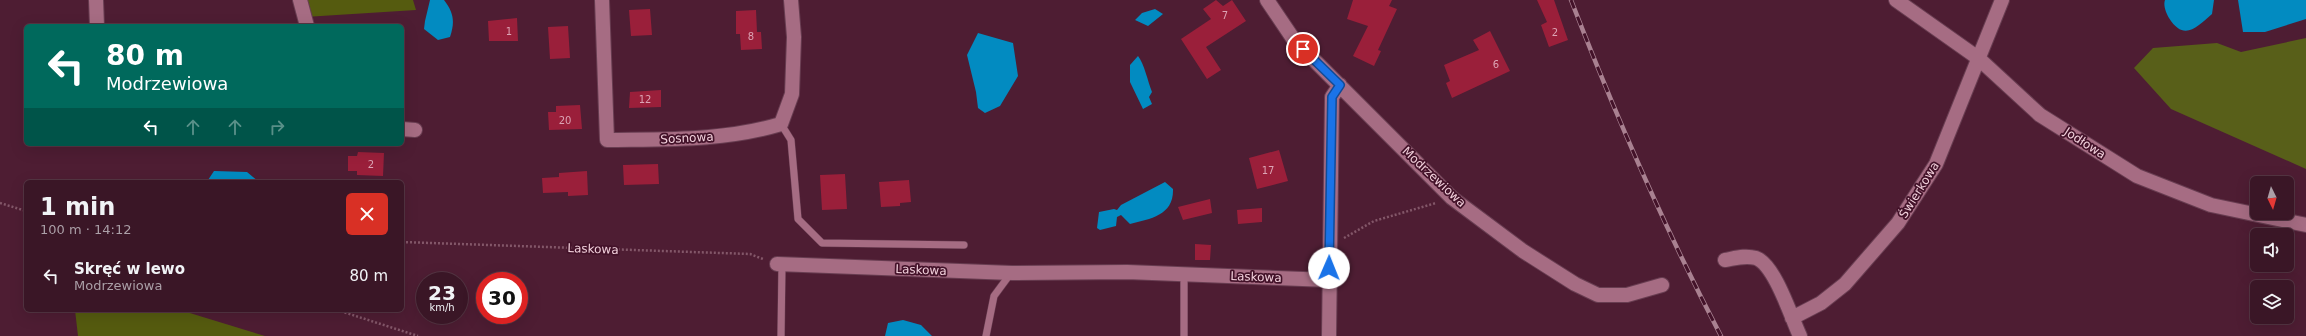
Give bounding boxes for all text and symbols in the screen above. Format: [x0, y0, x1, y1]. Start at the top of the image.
house number: 7 [1222, 10, 1228, 21]
house number: 1 [506, 26, 512, 37]
house number: 2 [1552, 27, 1558, 38]
house number: 8 [748, 31, 754, 42]
pin [1286, 32, 1320, 66]
icon: arrive [1292, 38, 1314, 60]
text: 80 m [106, 39, 184, 72]
icon: left [40, 40, 92, 92]
house number: 6 [1493, 59, 1499, 70]
text: Modrzewiowa [106, 73, 228, 94]
house number: 12 [639, 94, 651, 105]
house number: 20 [559, 115, 571, 126]
icon: left [140, 116, 162, 138]
icon: ahead [182, 116, 204, 138]
icon: ahead [224, 116, 246, 138]
icon: right [266, 116, 288, 138]
street label: Jodłowa [2061, 124, 2108, 162]
street label: Sosnowa [660, 130, 714, 146]
street label: Modrzewiowa [1399, 144, 1469, 210]
house number: 2 [368, 159, 374, 170]
street label: Świerkowa [1895, 159, 1942, 221]
house number: 17 [1262, 165, 1274, 176]
north arrow [2250, 176, 2294, 220]
map controls [2250, 176, 2294, 324]
text: 1 min [40, 193, 115, 221]
button: close [346, 193, 388, 235]
text: 100 m · 14:12 [40, 222, 131, 237]
button: sound [2250, 228, 2294, 272]
street label: Laskowa [567, 241, 619, 257]
position arrow [1308, 247, 1350, 289]
text: Skręć w lewo [74, 260, 185, 278]
street label: Laskowa [895, 262, 947, 278]
icon: left [40, 265, 62, 287]
text: 80 m [350, 267, 388, 285]
street label: Laskowa [1230, 269, 1282, 285]
speed limit sign: 30 [476, 272, 528, 324]
text: Modrzewiowa [74, 278, 162, 293]
button: layers [2250, 280, 2294, 324]
text: 23 [428, 281, 456, 305]
text: km/h [429, 302, 455, 313]

